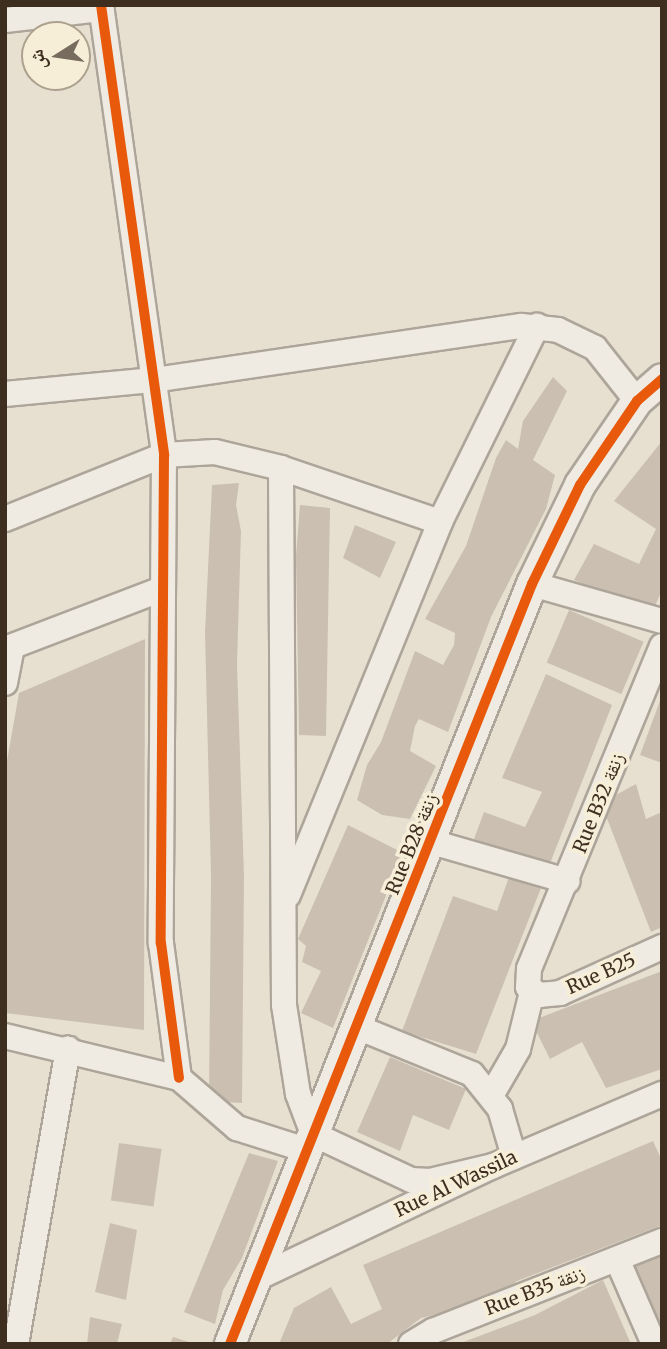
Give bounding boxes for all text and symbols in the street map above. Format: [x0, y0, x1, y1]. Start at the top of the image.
north arrow [21, 21, 91, 91]
text: ش [24, 48, 51, 72]
street label: Rue B32 زنقة [569, 750, 629, 856]
street label: Rue B28 زنقة [381, 790, 443, 898]
street label: Rue B25 [563, 949, 639, 999]
street label: Rue Al Wassila [391, 1146, 521, 1222]
street label: Rue B35 زنقة [482, 1261, 588, 1321]

